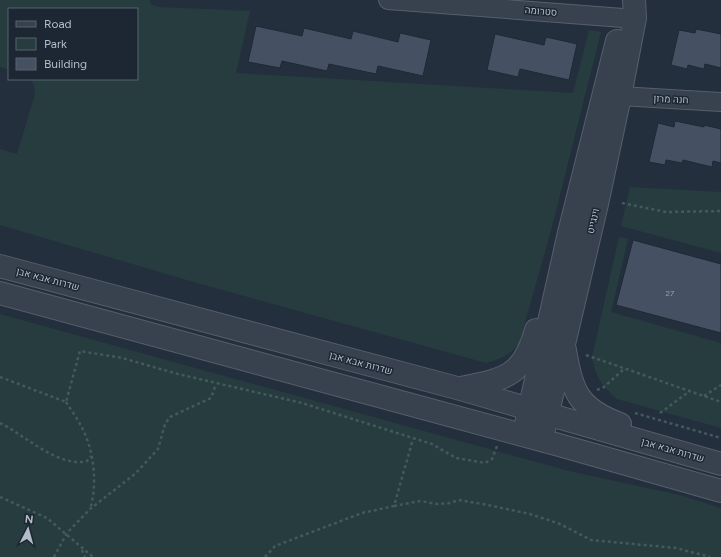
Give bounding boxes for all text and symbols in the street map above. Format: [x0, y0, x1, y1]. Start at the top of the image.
street label: סטרומה [524, 3, 558, 19]
legend [8, 8, 138, 80]
text: Road [44, 17, 72, 31]
text: Park [44, 37, 67, 51]
text: Building [44, 57, 87, 71]
street label: חנה מרון [653, 92, 689, 106]
street label: וינגייט [584, 207, 602, 235]
street label: שדרות אבא אבן [15, 264, 81, 294]
house number: 27 [666, 288, 675, 298]
street label: שדרות אבא אבן [328, 348, 394, 378]
street label: שדרות אבא אבן [640, 435, 706, 465]
north arrow [8, 509, 48, 549]
text: N [24, 513, 34, 526]

